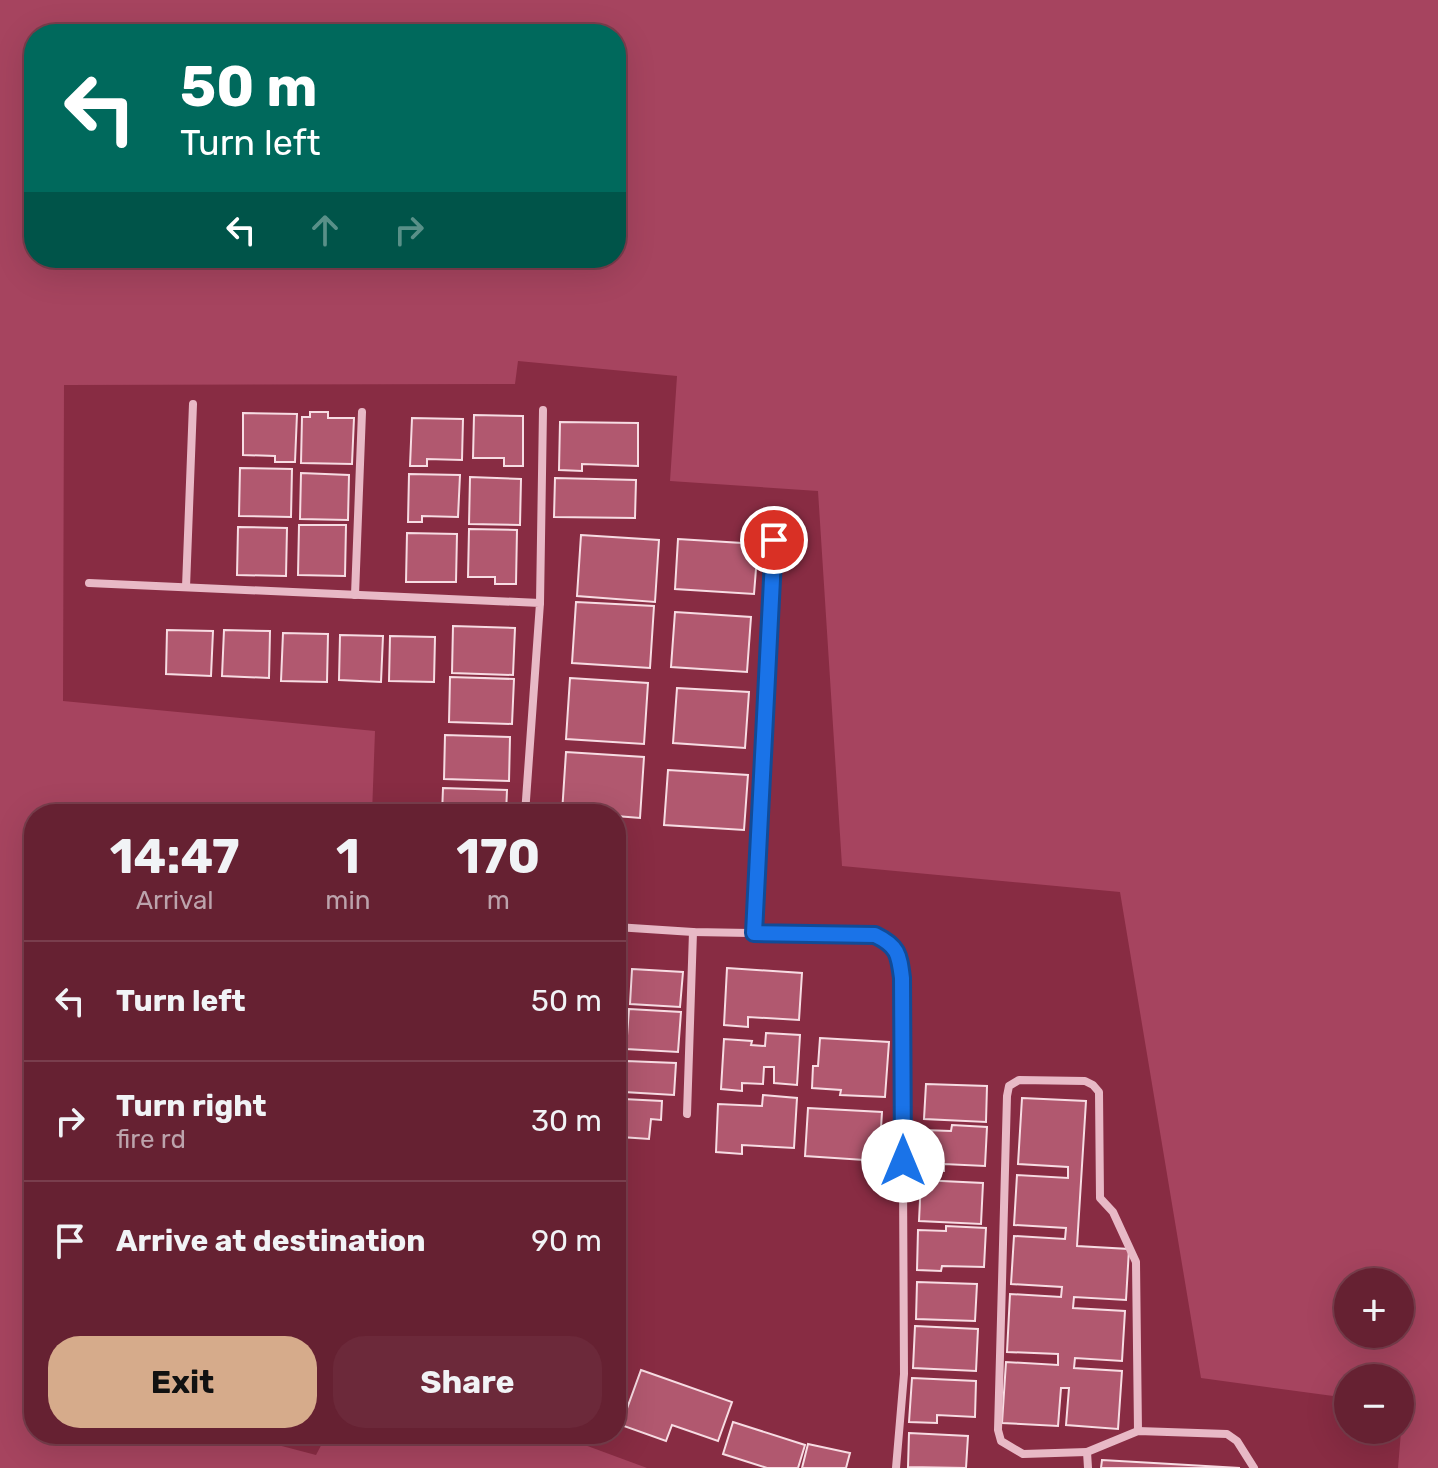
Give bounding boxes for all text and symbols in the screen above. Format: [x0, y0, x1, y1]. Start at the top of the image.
text: 50 m [180, 54, 317, 120]
icon: left [48, 56, 152, 160]
text: Turn left [180, 121, 321, 164]
icon: left [219, 208, 263, 252]
icon: ahead [303, 208, 347, 252]
icon: right [387, 208, 431, 252]
pin [740, 506, 808, 574]
icon: arrive [752, 518, 796, 562]
text: 14:47 [110, 828, 240, 885]
text: 1 [336, 828, 360, 885]
text: 170 [456, 828, 540, 885]
text: Arrival [136, 885, 214, 916]
text: min [325, 885, 370, 916]
text: m [487, 885, 510, 916]
icon: left [48, 979, 92, 1023]
text: Turn left [116, 983, 246, 1019]
text: 50 m [531, 983, 602, 1019]
text: Turn right [116, 1088, 267, 1124]
icon: right [48, 1099, 92, 1143]
text: 30 m [531, 1103, 602, 1139]
position arrow [861, 1119, 945, 1203]
text: fire rd [116, 1124, 186, 1155]
icon: arrive [48, 1219, 92, 1263]
text: Arrive at destination [116, 1223, 426, 1259]
text: 90 m [531, 1223, 602, 1259]
map controls [1334, 1268, 1414, 1444]
button: + [1334, 1268, 1414, 1348]
button: Exit [48, 1336, 317, 1428]
button: Share [333, 1336, 602, 1428]
button: − [1334, 1364, 1414, 1444]

